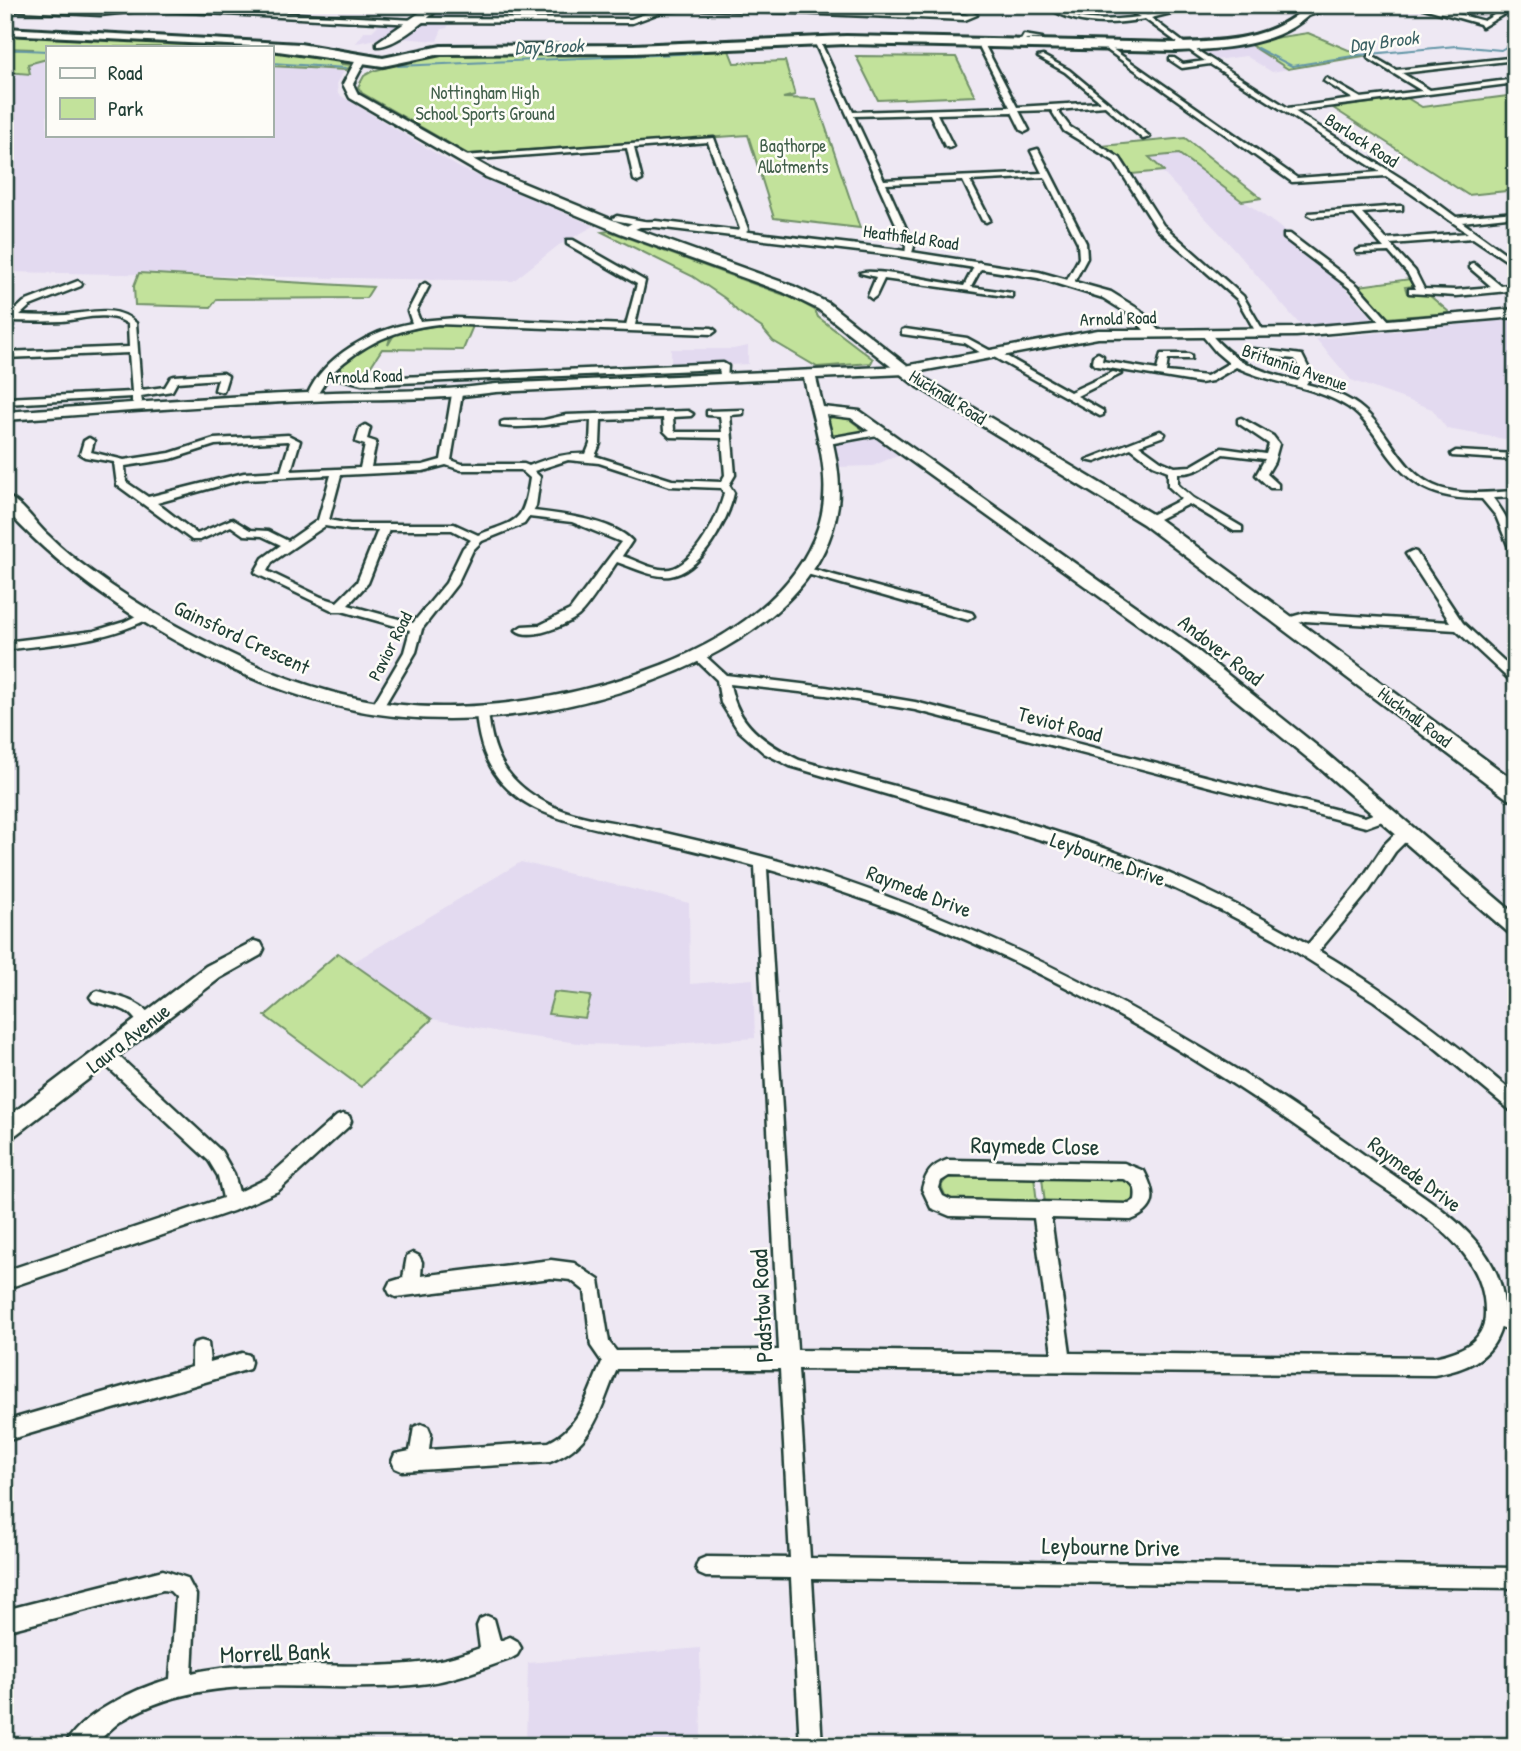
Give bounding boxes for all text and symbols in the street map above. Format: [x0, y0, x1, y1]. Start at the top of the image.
water label: Day Brook [1348, 24, 1422, 58]
water label: Day Brook [514, 32, 586, 60]
legend [46, 46, 273, 136]
text: Road [108, 58, 142, 87]
park label: Nottingham High School Sports Ground [416, 80, 554, 126]
text: Park [108, 94, 143, 123]
street label: Barlock Road [1320, 107, 1404, 173]
park label: Bagthorpe Allotments [758, 133, 828, 179]
street label: Heathfield Road [862, 218, 960, 256]
street label: Arnold Road [1079, 304, 1157, 332]
street label: Britannia Avenue [1239, 337, 1351, 397]
street label: Arnold Road [325, 362, 403, 390]
street label: Hucknall Road [905, 363, 991, 431]
street label: Gainsford Crescent [169, 593, 315, 682]
street label: Pavior Road [362, 607, 418, 685]
street label: Andover Road [1172, 608, 1270, 692]
street label: Hucknall Road [1373, 681, 1457, 753]
street label: Teviot Road [1015, 699, 1105, 749]
street label: Leybourne Drive [1046, 825, 1170, 893]
street label: Raymede Drive [862, 858, 976, 924]
street label: Laura Avenue [80, 996, 176, 1080]
street label: Raymede Close [970, 1128, 1100, 1162]
street label: Raymede Drive [1362, 1129, 1468, 1219]
street label: Padstow Road [742, 1249, 780, 1363]
street label: Leybourne Drive [1042, 1529, 1181, 1563]
street label: Morrell Bank [219, 1634, 331, 1670]

